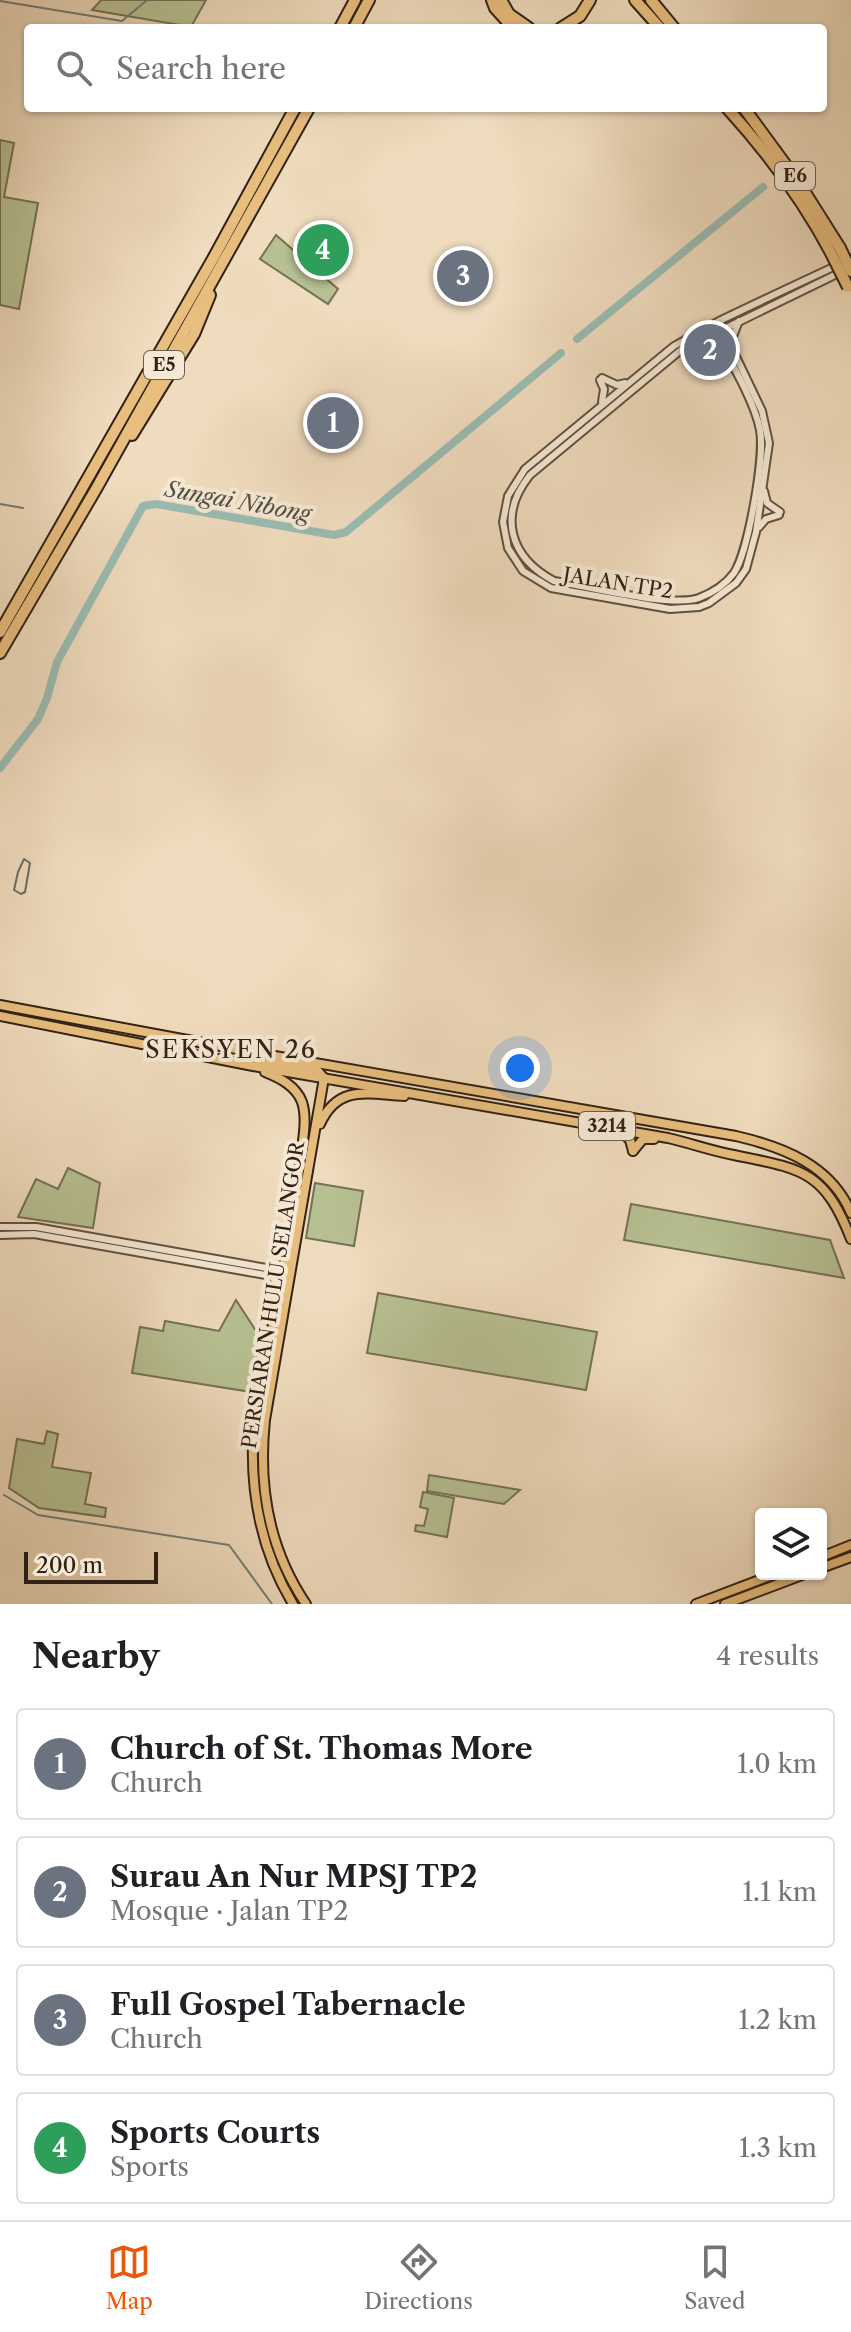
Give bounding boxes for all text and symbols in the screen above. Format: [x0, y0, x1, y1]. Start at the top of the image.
search box [24, 24, 827, 112]
icon: search [52, 46, 96, 90]
text: Search here [116, 50, 286, 87]
road number: E6 [775, 162, 815, 190]
pin: 4 [297, 220, 349, 280]
pin: 3 [437, 246, 489, 306]
pin: 2 [684, 320, 736, 380]
road number: E5 [144, 351, 184, 379]
pin: 1 [307, 393, 359, 453]
water label: Sungai Nibong [161, 475, 315, 528]
street label: JALAN TP2 [558, 562, 675, 604]
district label: SEKSYEN 26 [145, 1035, 317, 1064]
your location [500, 1048, 540, 1088]
road number: 3214 [579, 1112, 635, 1140]
street label: PERSIARAN HULU SELANGOR [237, 1138, 309, 1450]
map controls [755, 1508, 827, 1580]
button: layers [755, 1508, 827, 1580]
scale bar [24, 1548, 158, 1584]
text: 200 m [36, 1552, 103, 1579]
text: Nearby [32, 1635, 160, 1677]
text: 4 results [716, 1640, 819, 1672]
text: Church of St. Thomas More [110, 1730, 533, 1767]
text: 1 [54, 1748, 66, 1780]
text: 1.0 km [737, 1748, 817, 1780]
text: Church [110, 1767, 203, 1799]
text: Surau An Nur MPSJ TP2 [110, 1858, 478, 1895]
text: 2 [52, 1876, 68, 1908]
text: 1.1 km [742, 1876, 817, 1908]
text: Mosque · Jalan TP2 [110, 1895, 348, 1927]
text: Full Gospel Tabernacle [110, 1986, 466, 2023]
text: 3 [53, 2004, 67, 2036]
text: 1.2 km [738, 2004, 817, 2036]
text: Church [110, 2023, 203, 2055]
text: Sports Courts [110, 2114, 320, 2151]
text: 4 [52, 2132, 68, 2164]
text: 1.3 km [739, 2132, 817, 2164]
text: Sports [110, 2151, 189, 2183]
tab: Map [106, 2240, 153, 2315]
tab: Directions [364, 2240, 473, 2315]
tab: Saved [684, 2240, 745, 2315]

